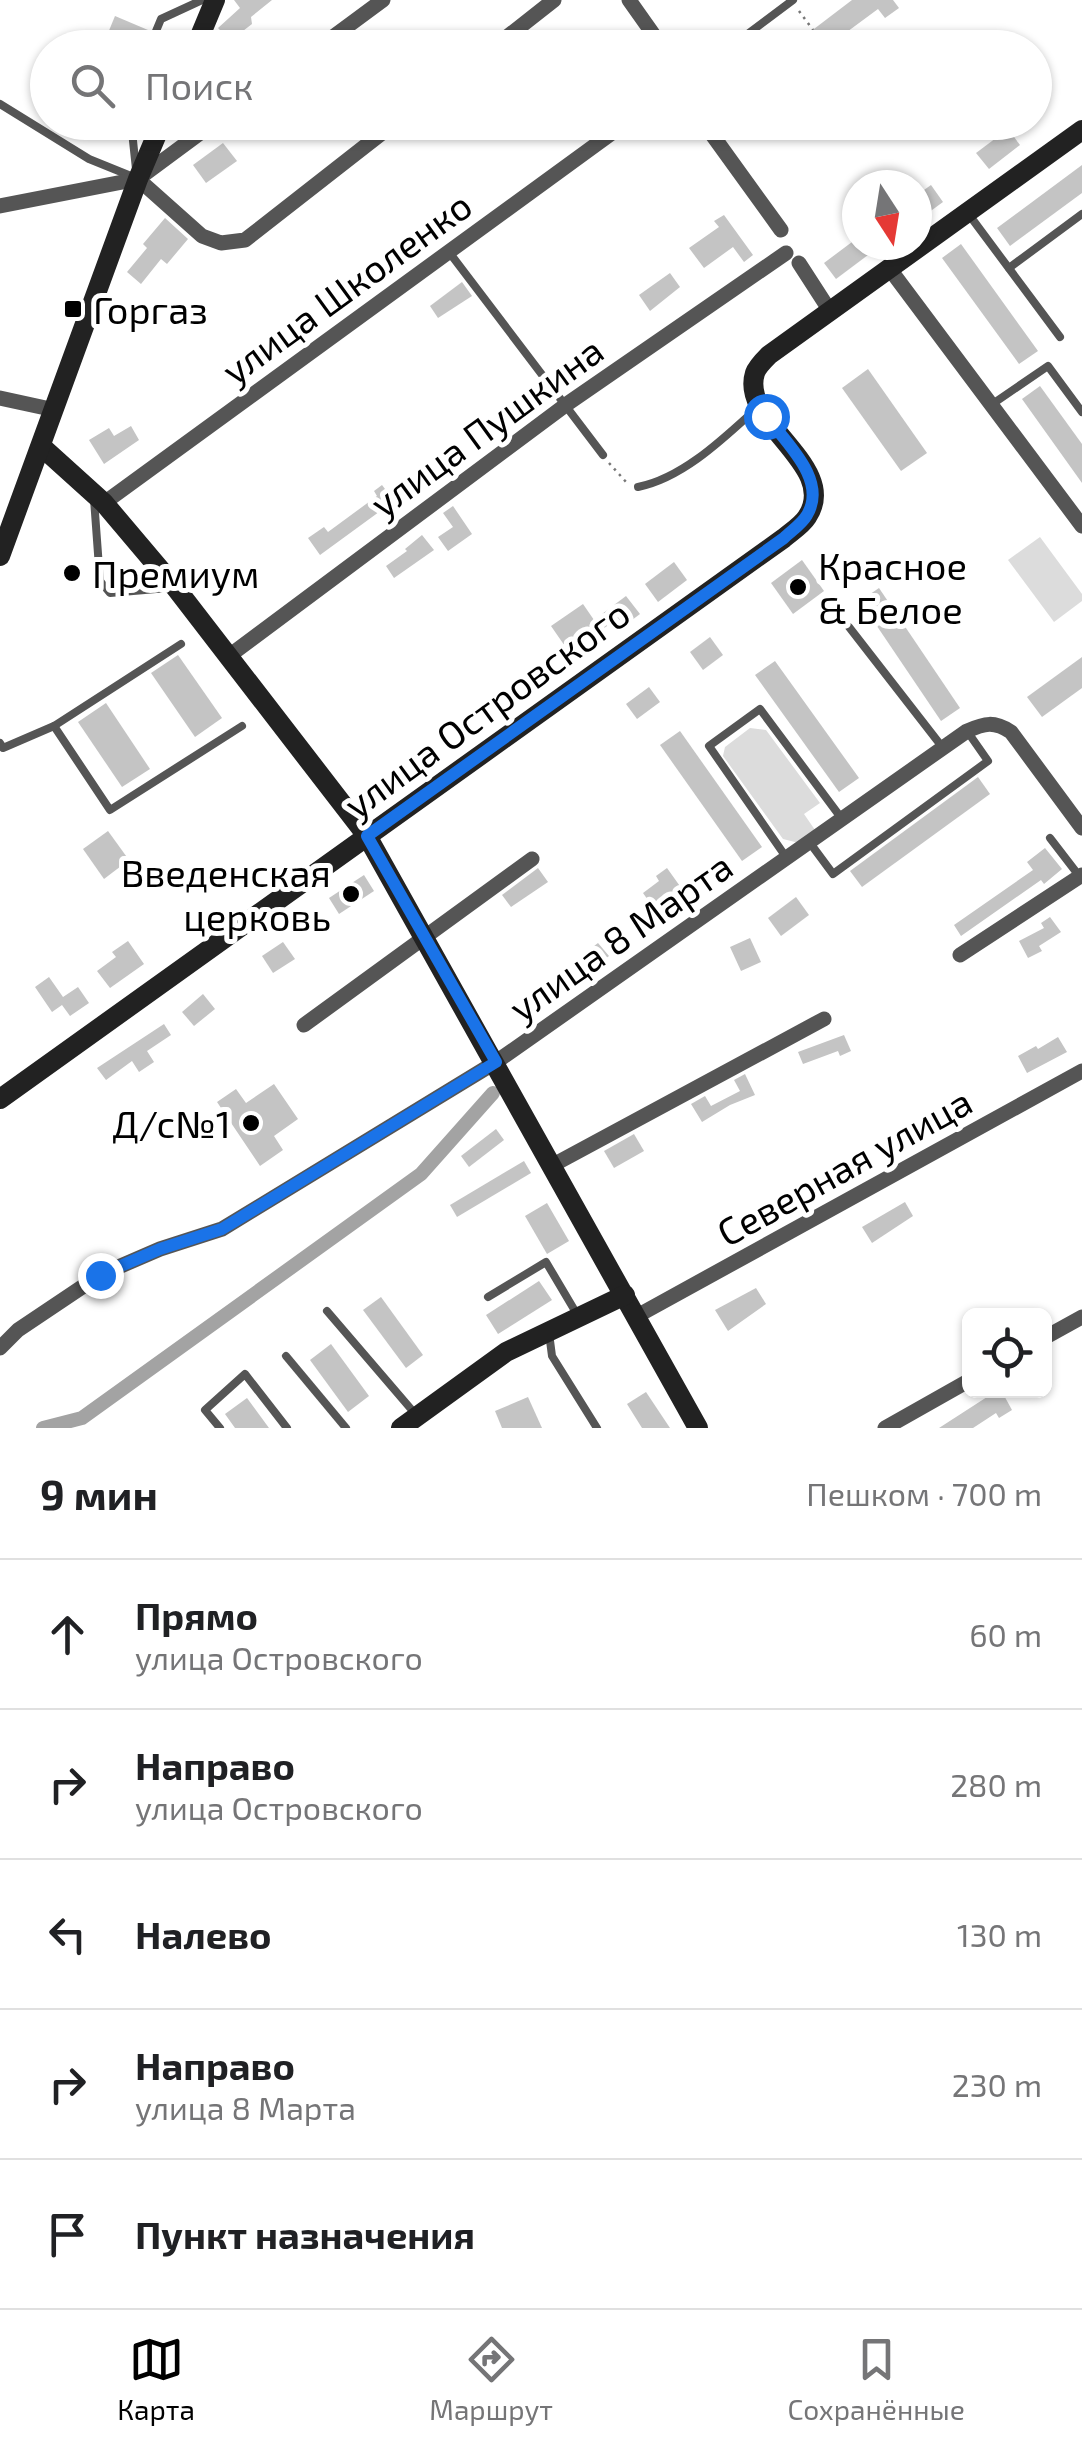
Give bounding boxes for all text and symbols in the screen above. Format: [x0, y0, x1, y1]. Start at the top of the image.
search box [30, 30, 1052, 140]
icon: search [65, 58, 120, 113]
text: Поиск [145, 62, 254, 108]
north arrow [842, 170, 932, 260]
street label: улица Школенко [212, 181, 480, 393]
place label: Горгаз [93, 286, 208, 332]
marker: Горгаз [62, 298, 84, 320]
street label: улица Пушкина [361, 326, 611, 526]
route start [744, 394, 790, 440]
place label: Красное & Белое [818, 542, 967, 632]
place label: Премиум [92, 550, 259, 596]
marker: Премиум [61, 562, 83, 584]
marker: Красное & Белое [787, 576, 809, 598]
street label: улица Островского [334, 589, 638, 827]
street label: улица 8 Марта [499, 842, 741, 1030]
place label: Введенская церковь [121, 849, 331, 939]
marker: Введенская церковь [340, 883, 362, 905]
street label: Северная улица [709, 1077, 979, 1255]
place label: Д/с№1 [112, 1100, 231, 1146]
marker: Д/с№1 [240, 1112, 262, 1134]
route end [78, 1253, 124, 1299]
map controls [962, 1308, 1052, 1398]
button: locate [962, 1308, 1052, 1398]
text: 9 мин [40, 1468, 158, 1518]
text: Пешком · 700 m [806, 1474, 1042, 1512]
text: Прямо [135, 1592, 258, 1638]
icon: ahead [40, 1607, 95, 1662]
text: 60 m [969, 1615, 1042, 1653]
text: улица Островского [135, 1638, 423, 1676]
text: Направо [135, 1742, 295, 1788]
icon: right [40, 1757, 95, 1812]
text: 280 m [950, 1765, 1042, 1803]
text: улица Островского [135, 1788, 423, 1826]
icon: left [40, 1907, 95, 1962]
text: Налево [135, 1911, 271, 1957]
text: 130 m [957, 1915, 1042, 1953]
text: Направо [135, 2042, 295, 2088]
icon: right [40, 2057, 95, 2112]
text: 230 m [952, 2065, 1042, 2103]
text: улица 8 Марта [135, 2088, 356, 2126]
icon: arrive [40, 2207, 95, 2262]
text: Пункт назначения [135, 2211, 475, 2257]
tab: Карта [117, 2332, 195, 2426]
tab: Маршрут [429, 2332, 553, 2426]
tab: Сохранённые [787, 2332, 965, 2426]

